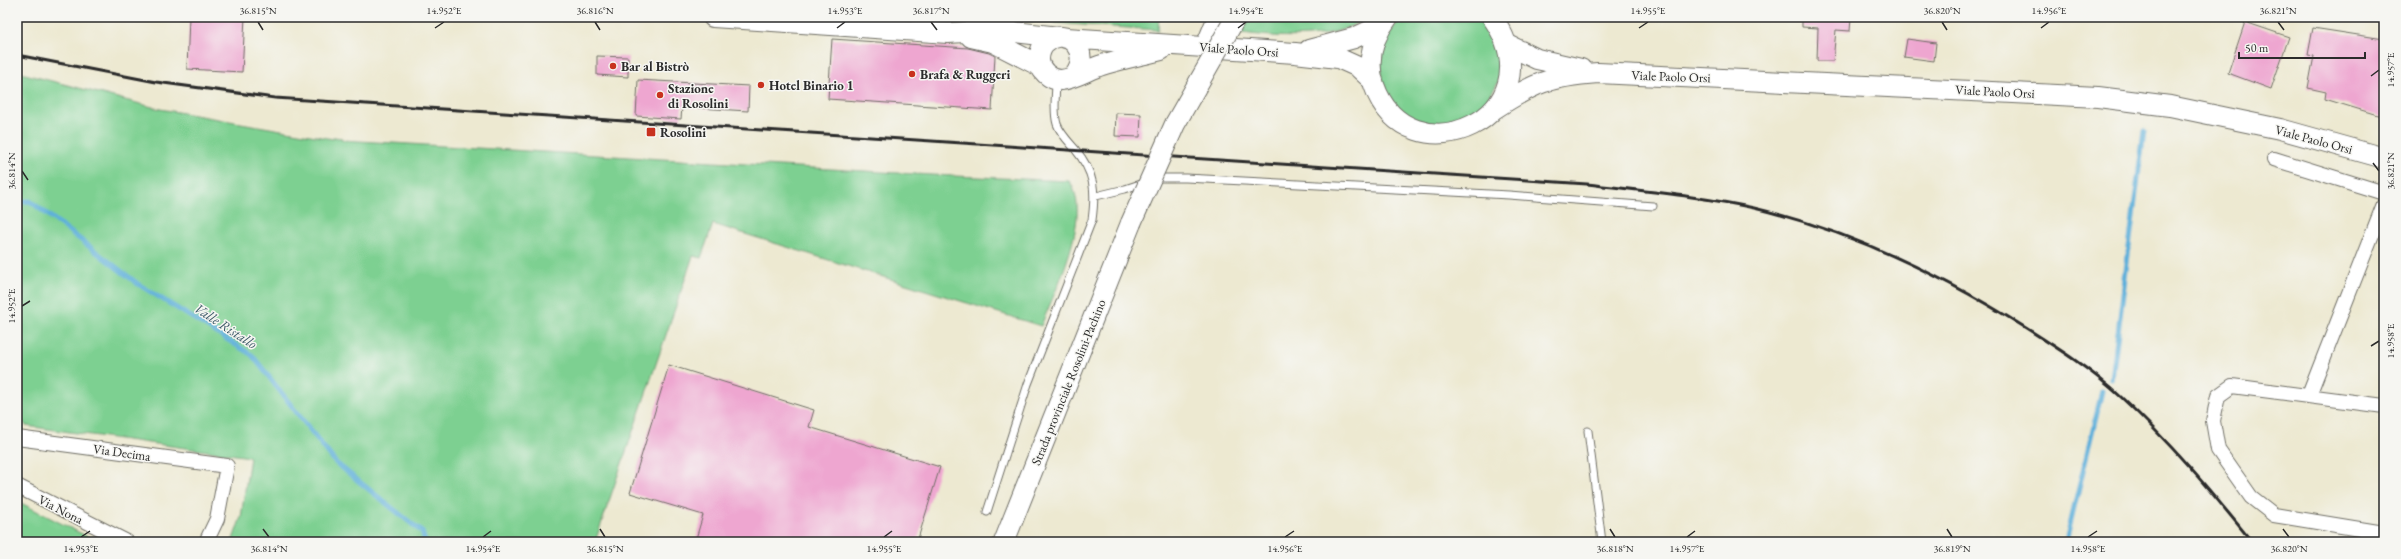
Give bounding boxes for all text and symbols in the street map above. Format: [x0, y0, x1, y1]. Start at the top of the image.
text: 36.815°N [239, 4, 277, 17]
text: 14.952°E [427, 4, 462, 17]
text: 36.816°N [576, 4, 614, 17]
text: 14.953°E [828, 4, 863, 17]
text: 36.817°N [912, 4, 950, 17]
text: 14.954°E [1229, 4, 1264, 17]
text: 14.955°E [1631, 4, 1666, 17]
text: 36.820°N [1923, 4, 1961, 17]
text: 14.956°E [2032, 4, 2067, 17]
text: 36.821°N [2259, 4, 2297, 17]
scale bar [2239, 34, 2365, 60]
street label: Viale Paolo Orsi [1199, 38, 1279, 61]
text: 50 m [2245, 40, 2269, 56]
text: 14.957°E [2384, 52, 2397, 87]
place label: Bar al Bistrò [621, 58, 690, 75]
marker: Bar al Bistrò [608, 61, 618, 71]
place label: Brafa & Ruggeri [920, 66, 1010, 83]
street label: Viale Paolo Orsi [1631, 67, 1711, 86]
marker: Brafa & Ruggeri [907, 69, 917, 79]
place label: Hotel Binario 1 [769, 77, 854, 94]
place label: Stazione di Rosolini [668, 80, 728, 112]
marker: Hotel Binario 1 [756, 80, 766, 90]
street label: Viale Paolo Orsi [1955, 81, 2035, 102]
marker: Stazione di Rosolini [655, 90, 665, 100]
street label: Viale Paolo Orsi [2273, 121, 2354, 158]
place label: Rosolini [660, 124, 706, 141]
marker: Rosolini [645, 126, 657, 138]
text: 36.814°N [5, 152, 18, 190]
text: 36.821°N [2384, 152, 2397, 190]
text: 14.952°E [5, 288, 18, 323]
street label: Strada provinciale Rosolini-Pachino [1027, 297, 1110, 468]
water label: Valle Ristallo [191, 299, 261, 353]
text: 14.958°E [2384, 323, 2397, 358]
street label: Via Decima [92, 440, 153, 465]
street label: Via Nona [35, 491, 87, 528]
text: 14.953°E [64, 542, 99, 555]
text: 36.814°N [250, 542, 288, 555]
text: 14.954°E [466, 542, 501, 555]
text: 36.815°N [586, 542, 624, 555]
text: 14.955°E [867, 542, 902, 555]
text: 14.956°E [1268, 542, 1303, 555]
text: 36.818°N [1596, 542, 1634, 555]
text: 14.957°E [1670, 542, 1705, 555]
text: 36.819°N [1933, 542, 1971, 555]
text: 14.958°E [2071, 542, 2106, 555]
text: 36.820°N [2270, 542, 2308, 555]

